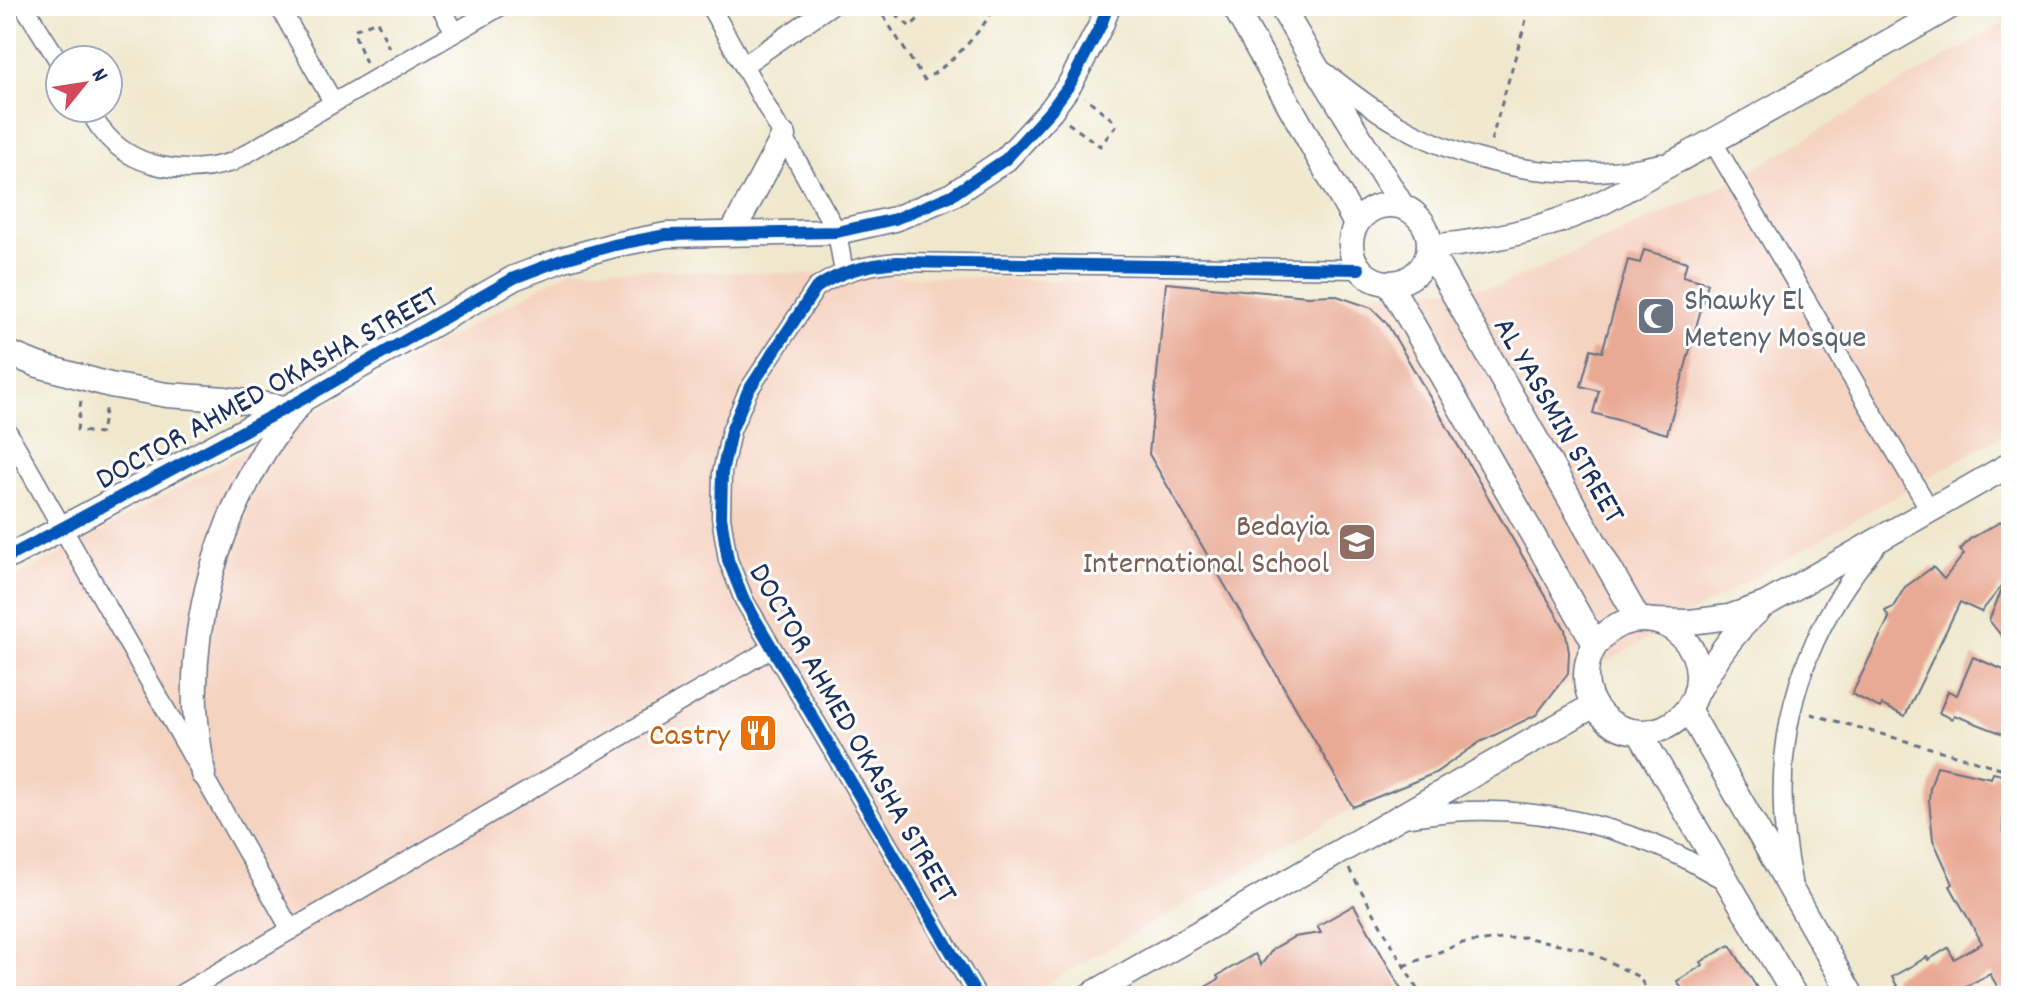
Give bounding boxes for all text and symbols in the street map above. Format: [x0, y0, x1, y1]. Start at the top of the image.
north arrow [44, 44, 124, 124]
text: N [82, 63, 114, 88]
street label: DOCTOR AHMED OKASHA STREET [88, 277, 449, 504]
place label: Shawky El Meteny Mosque [1684, 280, 1866, 363]
mosque icon: Shawky El Meteny Mosque [1635, 295, 1677, 337]
street label: AL YASSMIN STREET [1479, 310, 1635, 533]
place label: Bedayia International School [1082, 506, 1330, 589]
school or university icon: Bedayia International School [1336, 521, 1378, 563]
street label: DOCTOR AHMED OKASHA STREET [734, 556, 967, 913]
restaurant icon: Castry [737, 712, 779, 754]
place label: Castry [649, 715, 731, 761]

